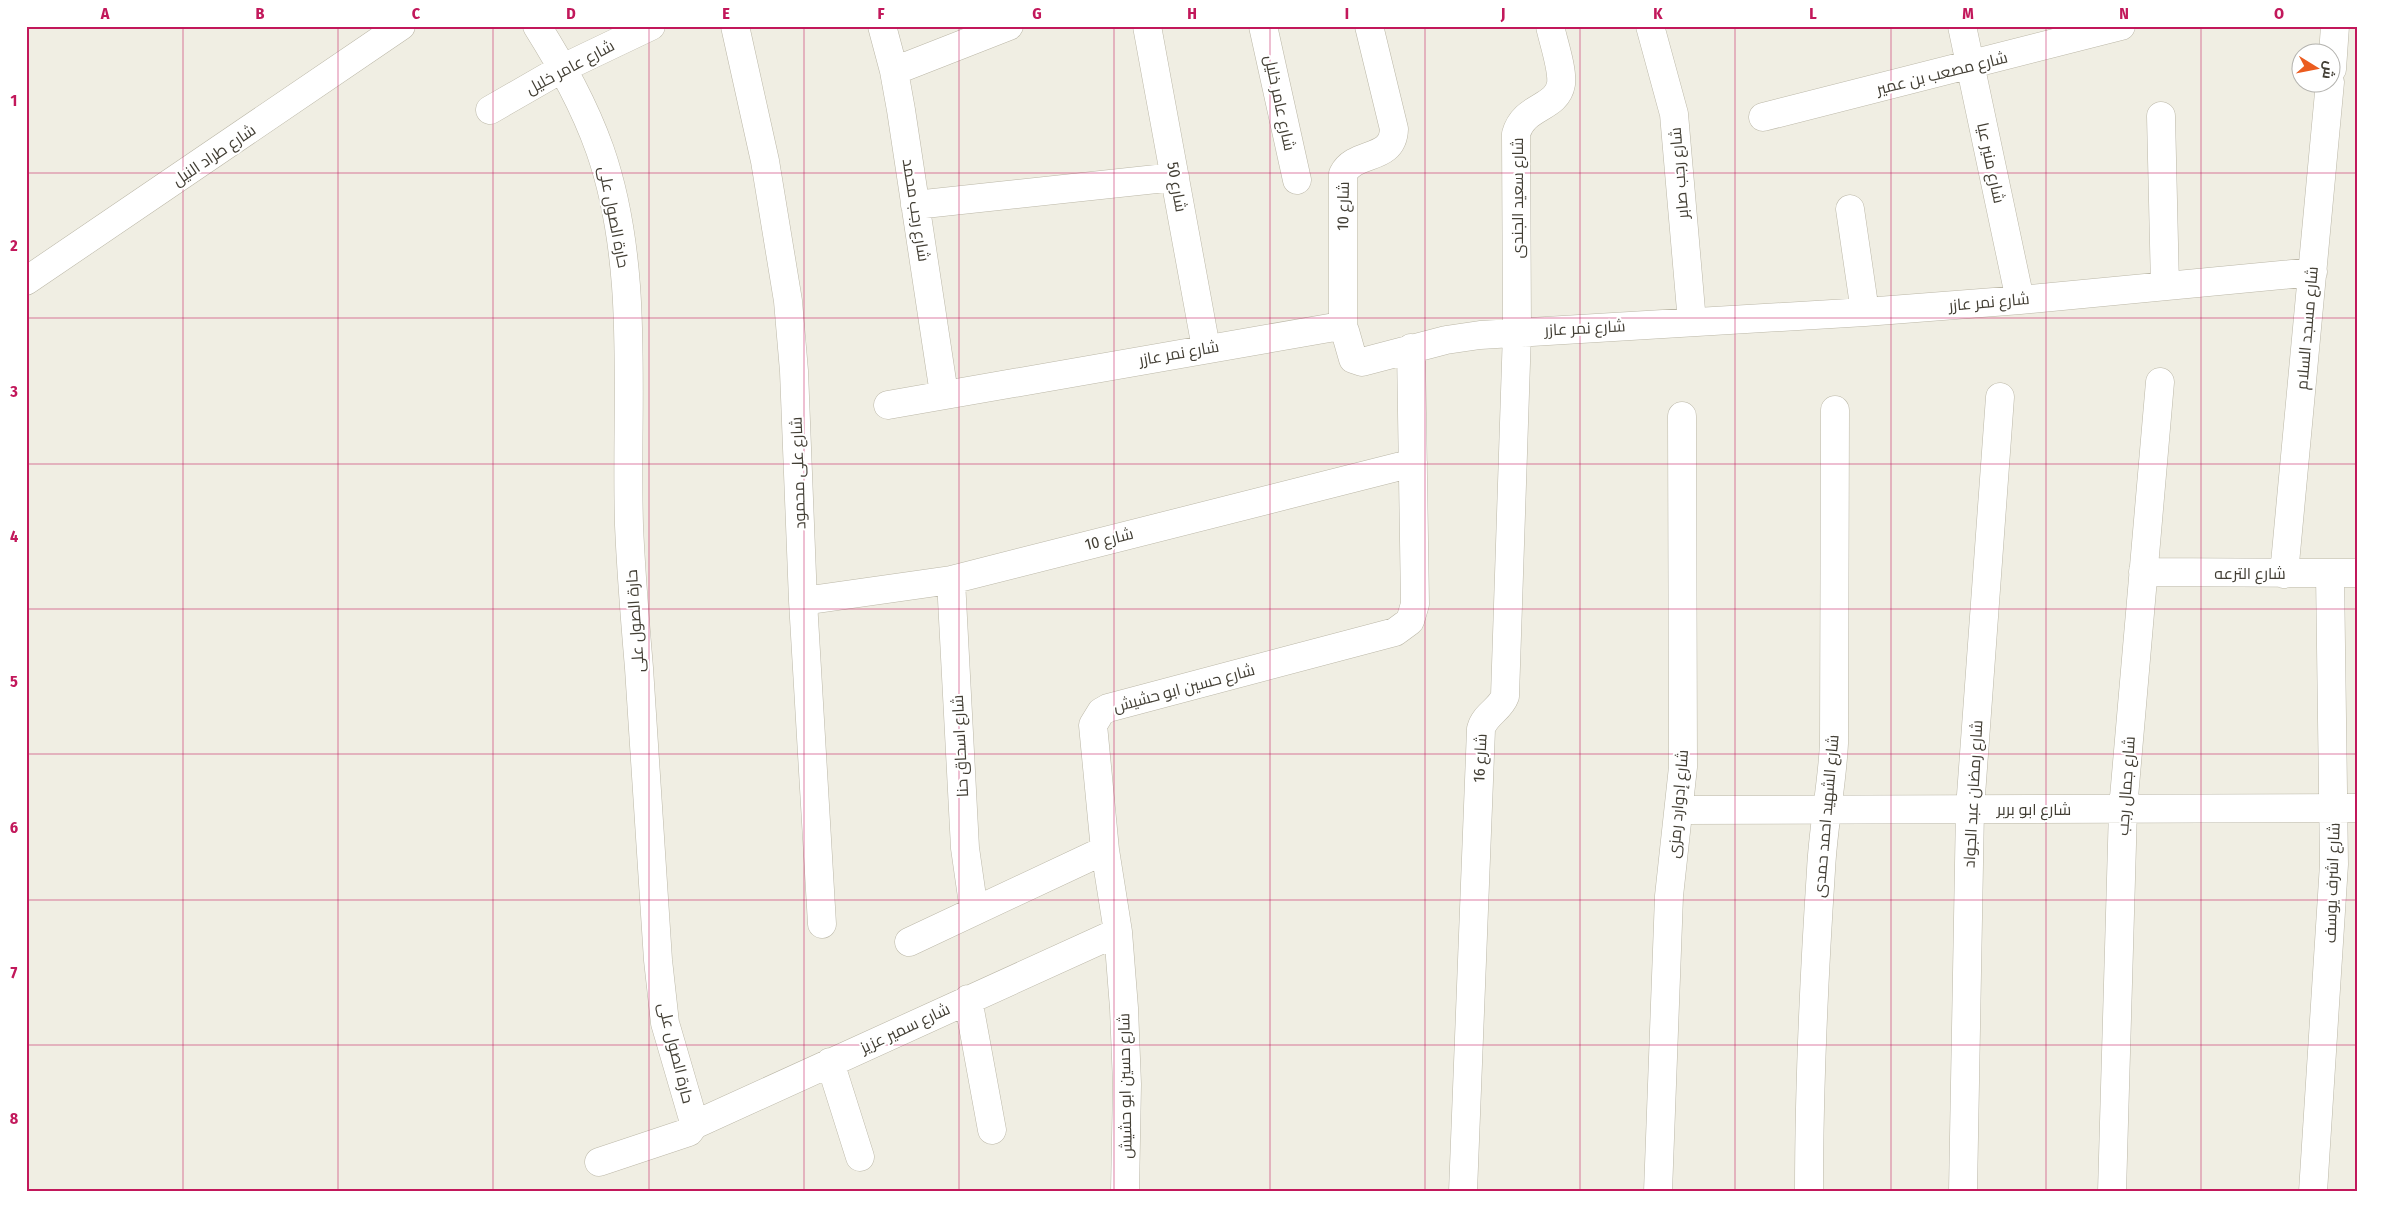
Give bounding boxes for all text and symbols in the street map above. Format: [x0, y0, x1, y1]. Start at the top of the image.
text: A [100, 4, 110, 23]
text: B [256, 4, 265, 23]
text: C [412, 4, 421, 23]
text: D [566, 4, 576, 23]
text: E [722, 4, 730, 23]
text: F [877, 4, 885, 23]
text: G [1032, 4, 1042, 23]
text: H [1187, 4, 1197, 23]
text: I [1345, 4, 1349, 23]
text: J [1500, 4, 1505, 23]
text: K [1653, 4, 1663, 23]
text: L [1809, 4, 1817, 23]
text: M [1962, 4, 1974, 23]
text: N [2119, 4, 2129, 23]
text: O [2274, 4, 2284, 23]
street label: شارع عامر خليل [523, 36, 618, 100]
north arrow [2292, 42, 2342, 92]
street label: شارع مصعب بن عمير [1873, 47, 2010, 101]
street label: شارع عامر خليل [1259, 53, 1299, 153]
text: ش [2318, 60, 2338, 81]
text: 1 [11, 91, 17, 110]
street label: شارع طراد النيل [169, 120, 260, 192]
street label: شارع منير عيا [1971, 121, 2009, 205]
street label: شارع رجب صابر [1666, 126, 1695, 220]
street label: شارع سعيد الجندى [1508, 137, 1529, 259]
street label: شارع رجب محمد [897, 157, 934, 263]
street label: شارع 50 [1161, 161, 1191, 214]
street label: حارة الصول على [594, 165, 633, 270]
street label: شارع 10 [1333, 181, 1355, 231]
text: 2 [9, 236, 18, 255]
street label: شارع مسجد السلام [2292, 265, 2324, 391]
street label: شارع نمر عازر [1947, 289, 2030, 317]
street label: شارع نمر عازر [1543, 316, 1626, 342]
street label: شارع نمر عازر [1136, 337, 1221, 372]
text: 3 [9, 382, 18, 401]
street label: شارع على محمود [787, 416, 811, 530]
street label: شارع 10 [1083, 524, 1136, 556]
text: 4 [10, 527, 18, 546]
street label: شارع الترعه [2214, 564, 2286, 585]
street label: حارة الصول على [622, 569, 649, 673]
street label: شارع حسين ابو حشيش [1111, 660, 1257, 718]
text: 5 [10, 672, 18, 691]
street label: شارع اسحاق حنا [948, 694, 974, 798]
street label: شارع رمضان عبد الجواد [1960, 720, 1988, 869]
street label: شارع 16 [1469, 733, 1493, 783]
street label: شارع الشهيد احمد حمدى [1809, 734, 1845, 899]
street label: شارع جمال رجب [2113, 736, 2141, 837]
street label: شارع إدوارد رمزى [1664, 749, 1694, 859]
street label: شارع ابو بربر [1996, 800, 2071, 821]
text: 6 [10, 818, 18, 837]
street label: شارع اشرف يوسف [2320, 822, 2346, 944]
text: 7 [11, 963, 18, 982]
street label: شارع سمير عزيز [856, 999, 954, 1059]
street label: حارة الصول على [653, 1001, 698, 1106]
street label: شارع حسين ابو حشيش [1114, 1013, 1138, 1159]
text: 8 [10, 1109, 19, 1128]

